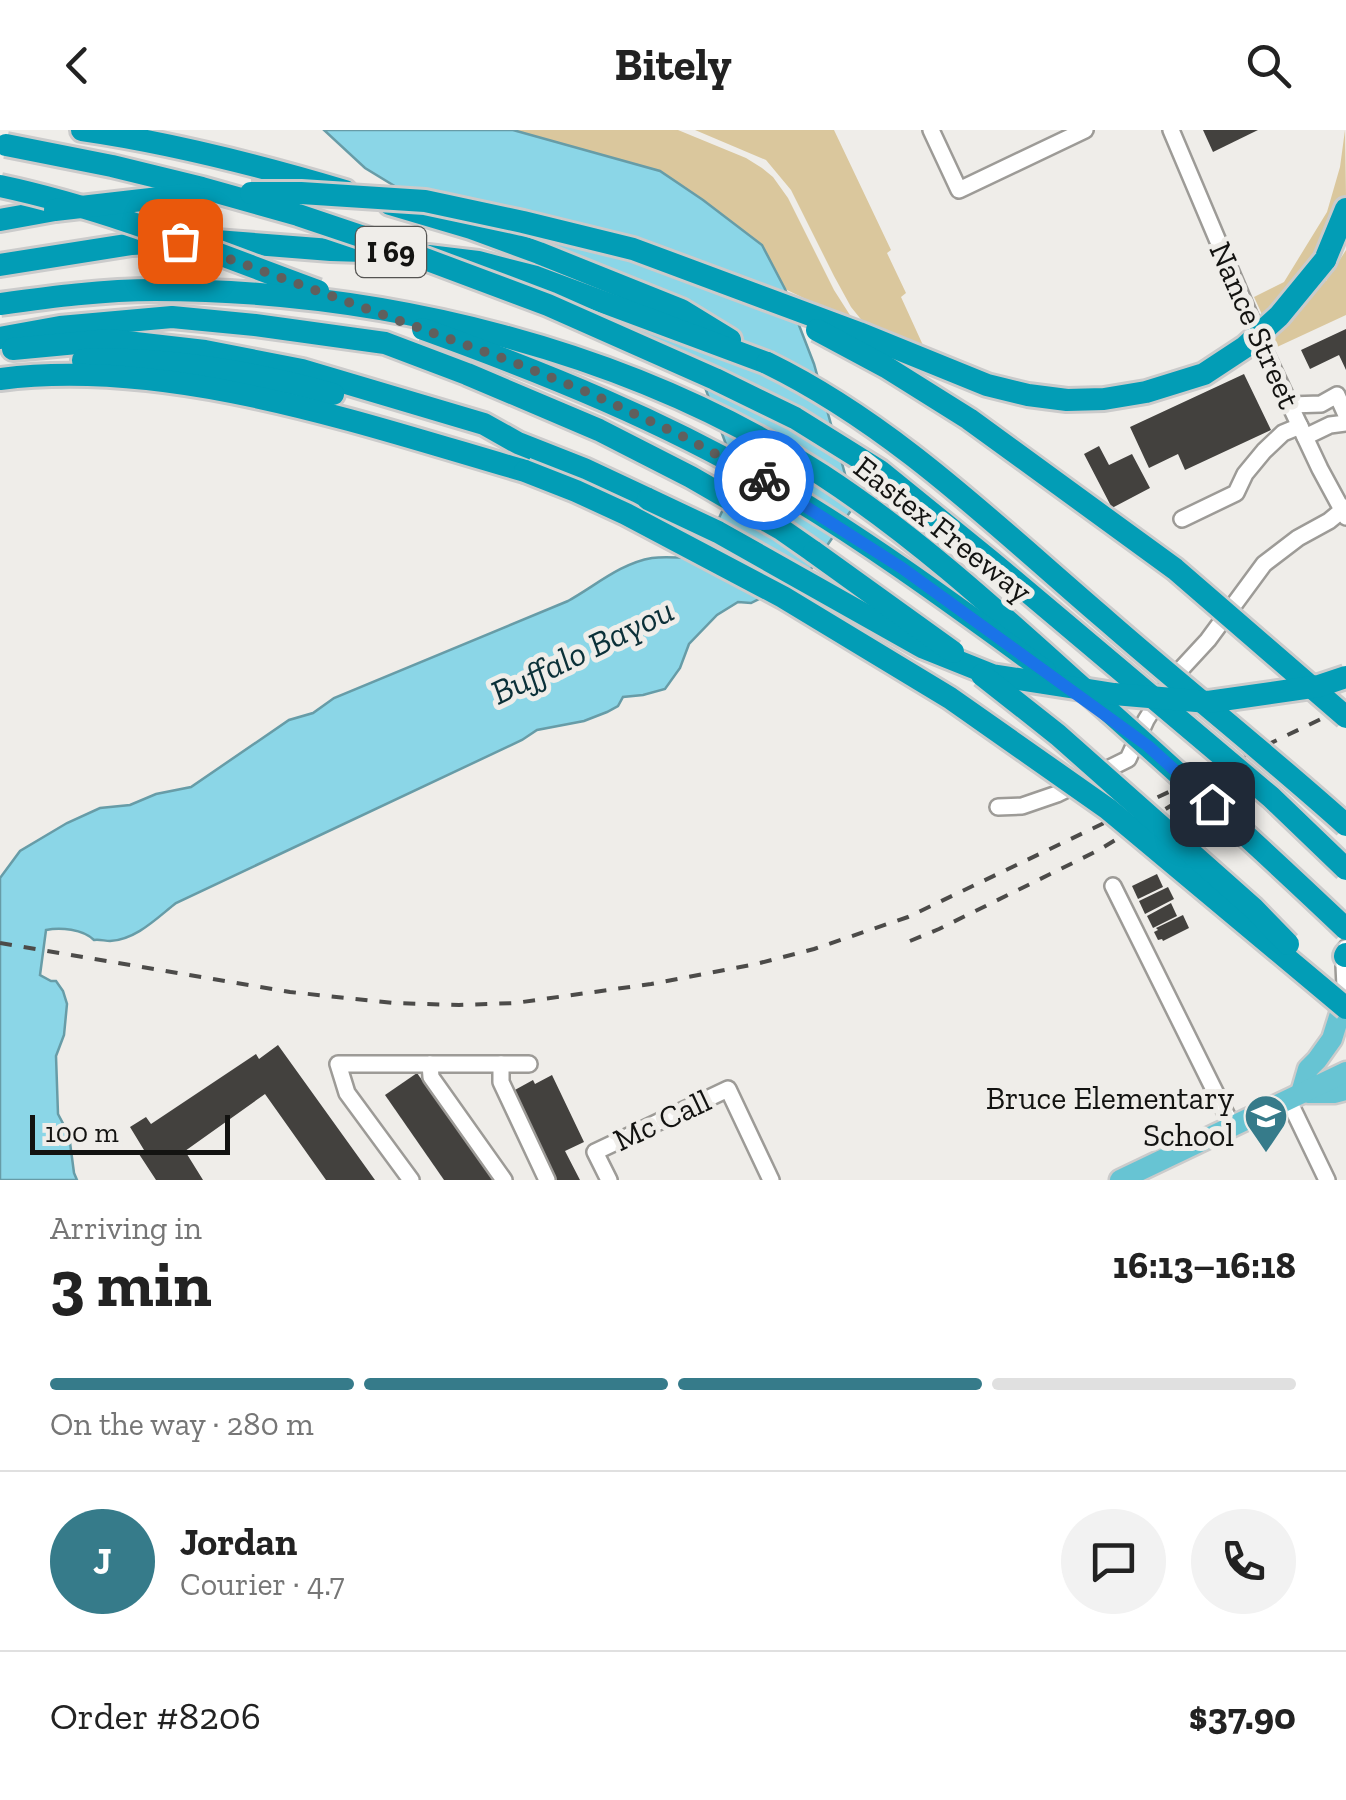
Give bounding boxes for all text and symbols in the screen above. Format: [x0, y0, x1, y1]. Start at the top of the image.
icon: back [50, 38, 105, 93]
text: Bitely [614, 38, 732, 92]
icon: search [1241, 38, 1296, 93]
pin [138, 199, 223, 284]
icon: bag [153, 214, 208, 269]
road number: I 69 [356, 227, 426, 277]
street label: Nance Street [1201, 236, 1309, 414]
courier [714, 430, 814, 530]
street label: Eastex Freeway [846, 448, 1040, 611]
icon: bike [737, 453, 792, 508]
water label: Buffalo Bayou [484, 589, 680, 713]
pin [1170, 762, 1255, 847]
icon: home [1185, 777, 1240, 832]
place label: Bruce Elementary School [986, 1079, 1235, 1154]
street label: Mc Call [607, 1081, 717, 1159]
school or university icon: Bruce Elementary School [1243, 1093, 1289, 1154]
scale bar [30, 1110, 230, 1154]
text: 100 m [45, 1116, 119, 1149]
text: Arriving in [50, 1209, 202, 1247]
text: 16:13–16:18 [1113, 1242, 1296, 1288]
text: 3 min [50, 1245, 212, 1323]
text: On the way · 280 m [50, 1405, 314, 1443]
button: chat [1061, 1509, 1166, 1614]
button: phone [1191, 1509, 1296, 1614]
text: Jordan [180, 1519, 297, 1565]
text: J [93, 1538, 112, 1584]
text: Courier · 4.7 [180, 1565, 344, 1603]
text: Order #8206 [50, 1693, 261, 1739]
text: $37.90 [1189, 1693, 1296, 1739]

